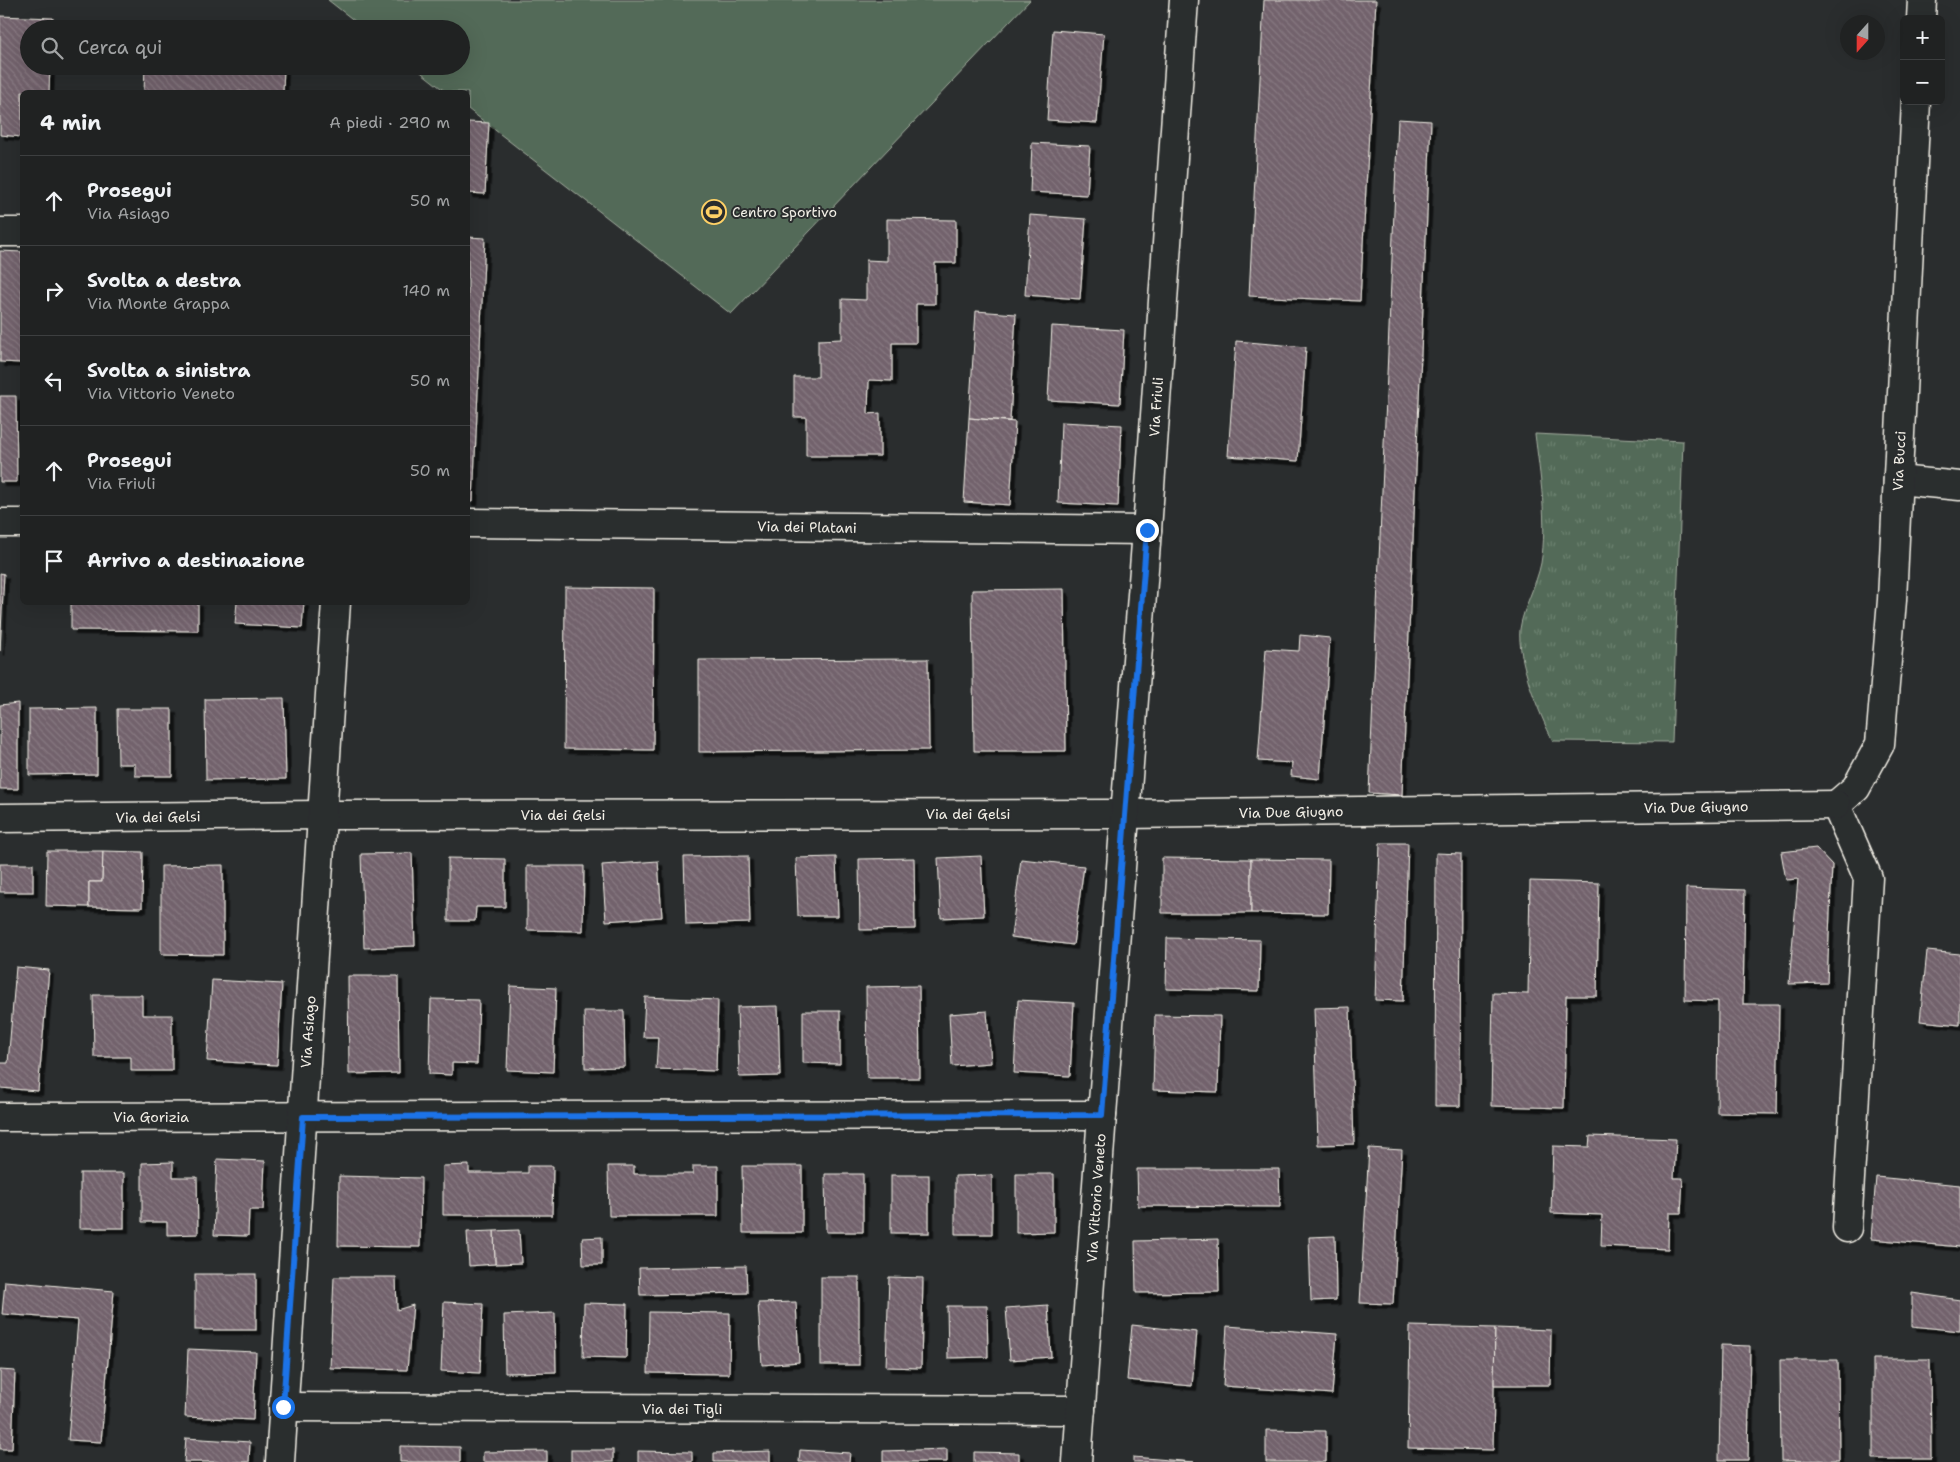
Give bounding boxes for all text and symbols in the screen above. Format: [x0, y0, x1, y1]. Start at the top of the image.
north arrow [1840, 15, 1885, 60]
map controls [1900, 15, 1945, 105]
button: + [1900, 15, 1945, 60]
search box [20, 20, 470, 75]
icon: search [38, 34, 66, 62]
text: Cerca qui [78, 35, 162, 60]
button: − [1900, 60, 1945, 105]
text: 4 min [40, 109, 101, 137]
text: A piedi · 290 m [329, 112, 450, 133]
text: Prosegui [87, 178, 172, 203]
icon: ahead [40, 187, 68, 215]
text: 50 m [410, 190, 450, 211]
sports icon: Centro Sportivo [701, 199, 727, 225]
text: Via Asiago [87, 203, 170, 224]
place label: Centro Sportivo [732, 203, 837, 221]
text: Svolta a destra [87, 268, 241, 293]
icon: right [40, 277, 68, 305]
text: 140 m [403, 280, 450, 301]
text: Via Monte Grappa [87, 293, 230, 314]
text: Svolta a sinistra [87, 358, 250, 383]
icon: left [40, 367, 68, 395]
text: 50 m [410, 370, 450, 391]
street label: Via Friuli [1145, 376, 1167, 438]
text: Via Vittorio Veneto [87, 383, 235, 404]
street label: Via Bucci [1888, 430, 1910, 492]
text: Prosegui [87, 448, 172, 473]
icon: ahead [40, 457, 68, 485]
text: 50 m [410, 460, 450, 481]
text: Via Friuli [87, 473, 156, 494]
street label: Via dei Platani [757, 517, 857, 537]
route end [1136, 519, 1159, 542]
icon: arrive [40, 547, 68, 575]
text: Arrivo a destinazione [87, 548, 305, 573]
street label: Via Due Giugno [1644, 797, 1748, 817]
street label: Via Due Giugno [1239, 802, 1343, 822]
street label: Via dei Gelsi [925, 805, 1011, 823]
street label: Via dei Gelsi [520, 806, 606, 824]
street label: Via dei Gelsi [115, 807, 201, 827]
street label: Via Asiago [296, 995, 320, 1069]
street label: Via Gorizia [113, 1108, 189, 1126]
street label: Via Vittorio Veneto [1083, 1133, 1109, 1263]
route start [272, 1396, 295, 1419]
street label: Via dei Tigli [642, 1400, 722, 1418]

